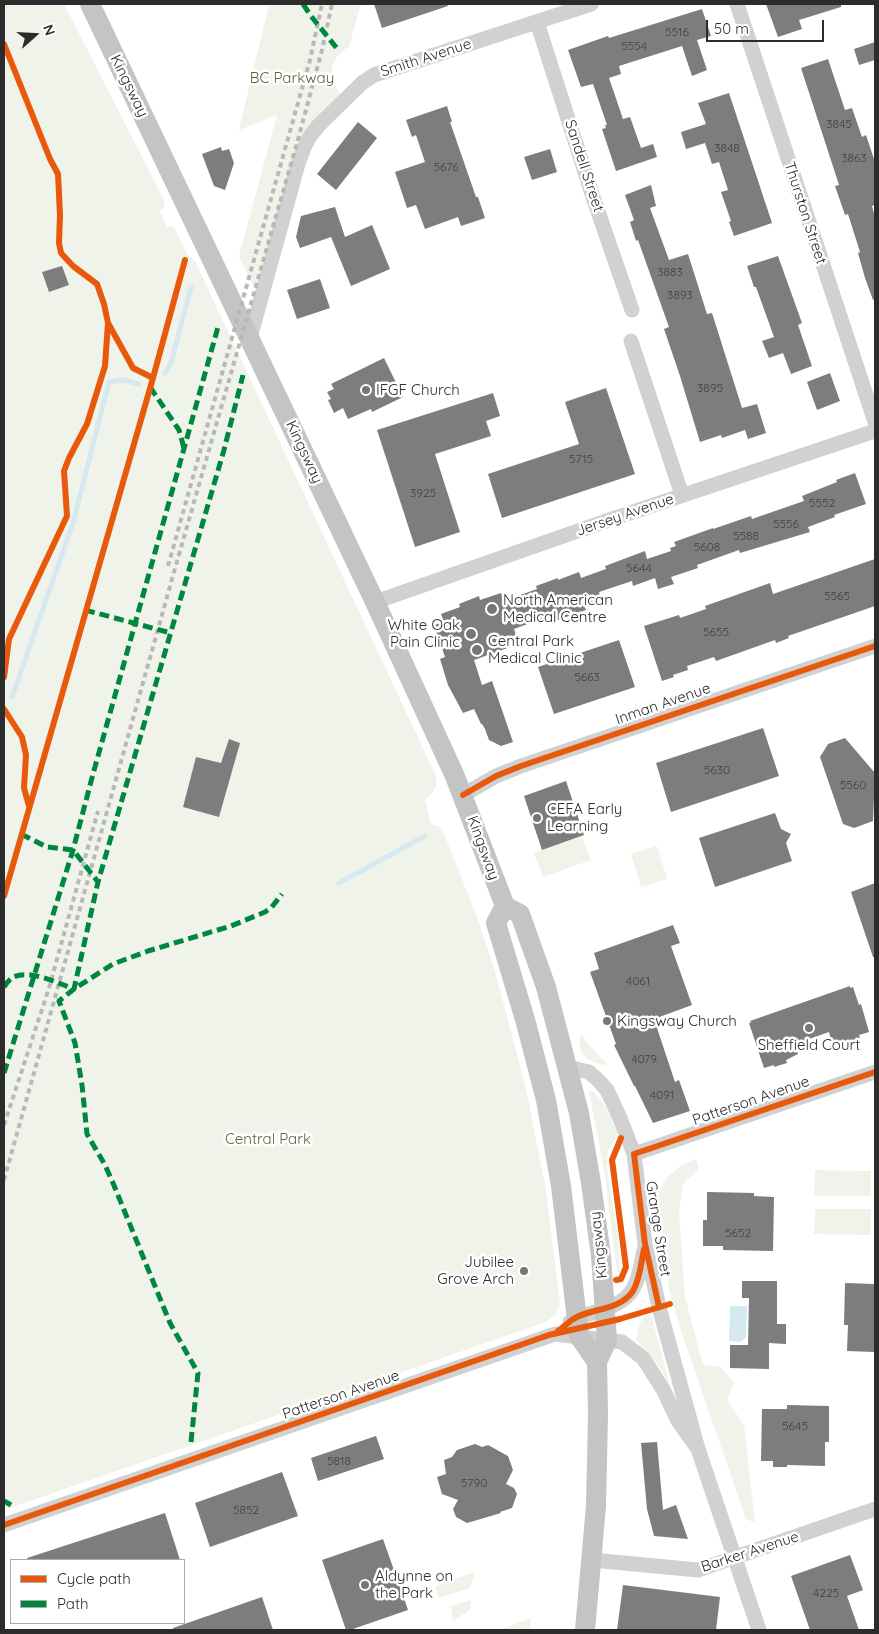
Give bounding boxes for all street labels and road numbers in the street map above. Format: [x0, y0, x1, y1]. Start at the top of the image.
street label: Smith Avenue [378, 35, 474, 81]
street label: Kingsway [106, 52, 152, 120]
street label: Sandell Street [561, 118, 607, 214]
street label: Thurston Street [780, 159, 830, 267]
street label: Kingsway [282, 418, 326, 486]
street label: Jersey Avenue [574, 490, 676, 540]
street label: Inman Avenue [613, 679, 713, 729]
street label: Kingsway [463, 813, 503, 883]
street label: Patterson Avenue [690, 1073, 812, 1129]
street label: Grange Street [642, 1180, 674, 1278]
street label: Kingsway [587, 1211, 611, 1279]
street label: Patterson Avenue [280, 1367, 402, 1423]
street label: Barker Avenue [699, 1528, 801, 1576]

